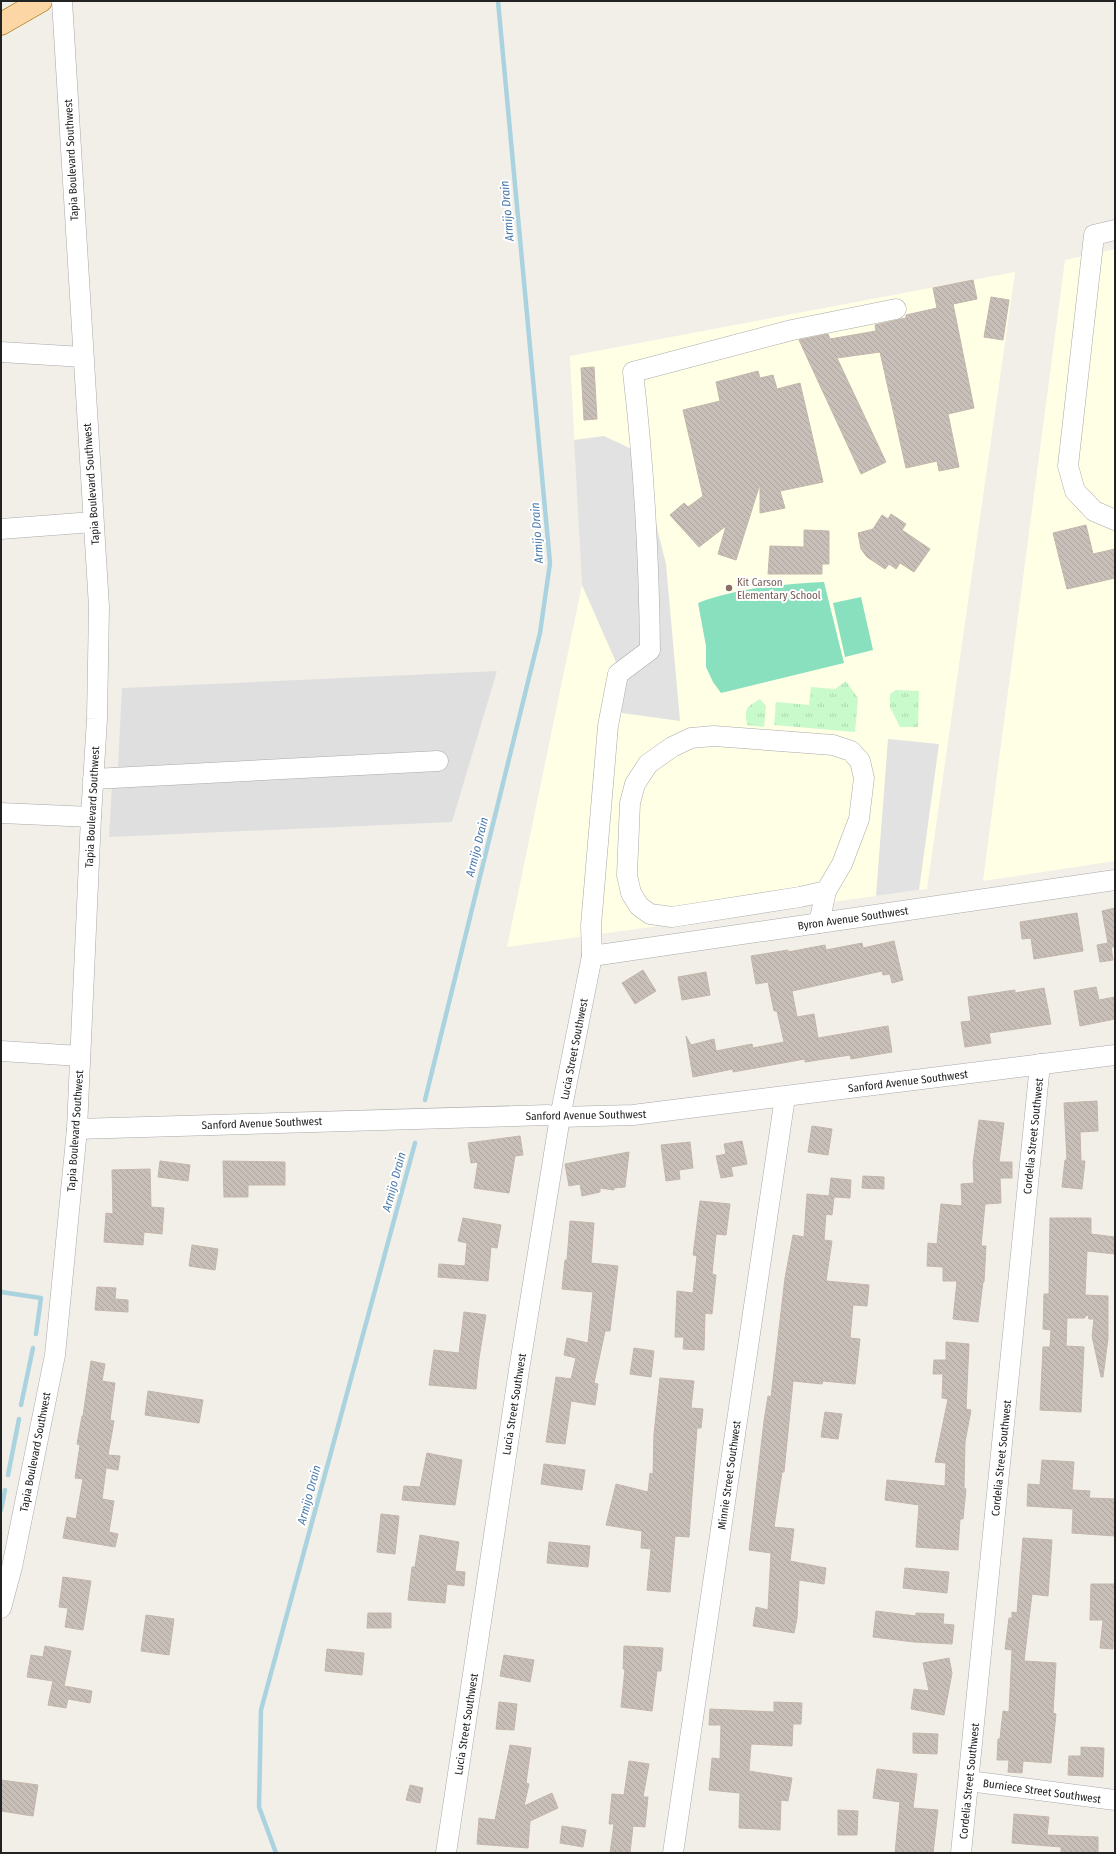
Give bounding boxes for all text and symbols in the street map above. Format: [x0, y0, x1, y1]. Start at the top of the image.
street label: Tapia Boulevard Southwest [62, 98, 81, 221]
water label: Armijo Drain [497, 180, 517, 243]
street label: Tapia Boulevard Southwest [81, 422, 102, 545]
water label: Armijo Drain [528, 502, 546, 565]
place label: Kit Carson Elementary School [737, 576, 821, 602]
marker: Kit Carson Elementary School [724, 583, 734, 593]
street label: Tapia Boulevard Southwest [83, 745, 102, 868]
water label: Armijo Drain [463, 816, 491, 879]
street label: Byron Avenue Southwest [797, 904, 910, 933]
street label: Lucia Street Southwest [558, 997, 591, 1101]
street label: Sanford Avenue Southwest [847, 1068, 969, 1095]
street label: Tapia Boulevard Southwest [65, 1069, 86, 1192]
street label: Cordelia Street Southwest [1021, 1077, 1046, 1195]
street label: Sanford Avenue Southwest [526, 1108, 647, 1123]
street label: Sanford Avenue Southwest [201, 1115, 323, 1132]
water label: Armijo Drain [379, 1151, 409, 1214]
street label: Lucia Street Southwest [500, 1352, 529, 1456]
street label: Tapia Boulevard Southwest [17, 1391, 54, 1513]
street label: Cordelia Street Southwest [989, 1399, 1014, 1517]
street label: Minnie Street Southwest [715, 1419, 744, 1530]
water label: Armijo Drain [294, 1464, 324, 1527]
street label: Lucia Street Southwest [452, 1672, 481, 1776]
street label: Cordelia Street Southwest [957, 1722, 982, 1840]
street label: Burniece Street Southwest [982, 1777, 1102, 1806]

